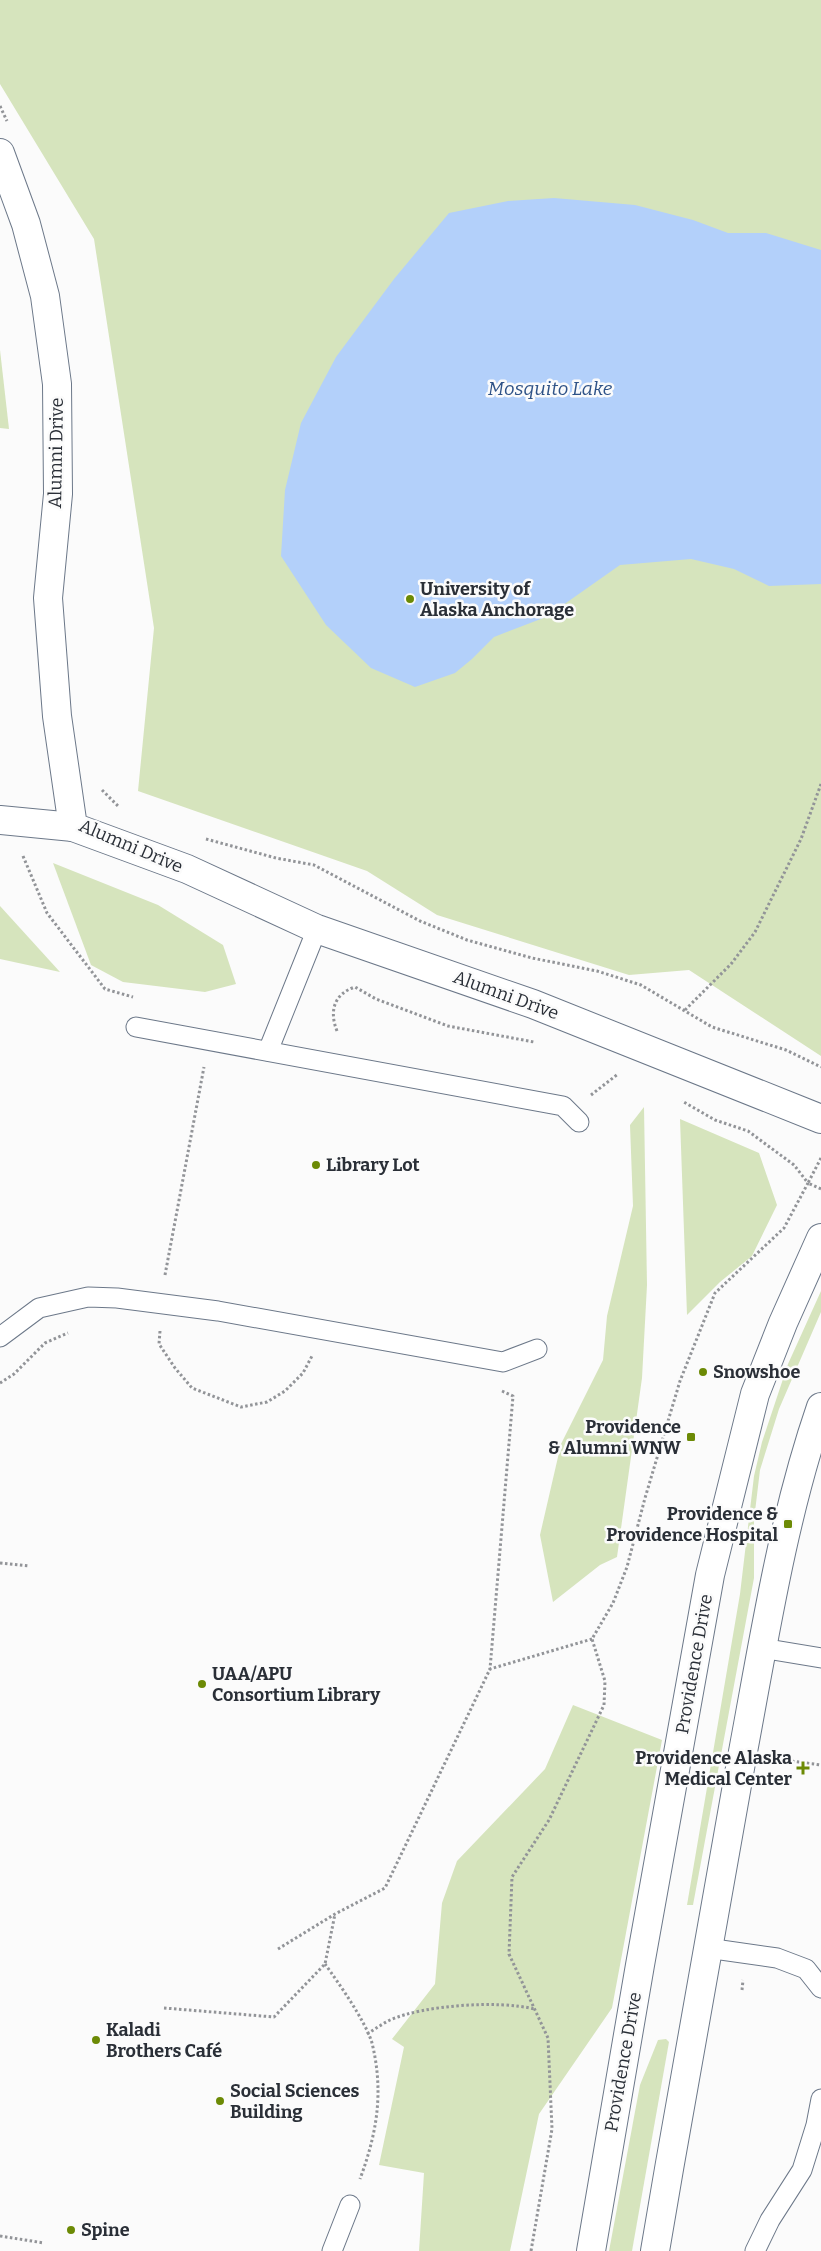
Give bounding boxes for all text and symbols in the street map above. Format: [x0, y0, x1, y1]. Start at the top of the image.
water label: Mosquito Lake [488, 377, 613, 400]
street label: Alumni Drive [44, 397, 68, 509]
place label: University of Alaska Anchorage [420, 578, 574, 621]
marker: University of Alaska Anchorage [404, 593, 416, 605]
street label: Alumni Drive [76, 814, 186, 878]
street label: Alumni Drive [450, 966, 562, 1024]
place label: Library Lot [326, 1154, 420, 1176]
marker: Library Lot [310, 1159, 322, 1171]
place label: Snowshoe [713, 1361, 800, 1383]
marker: Snowshoe [697, 1366, 709, 1378]
place label: Providence & Alumni WNW [548, 1416, 682, 1459]
marker: Providence & Alumni WNW [685, 1431, 697, 1443]
place label: Providence & Providence Hospital [606, 1503, 778, 1546]
marker: Providence & Providence Hospital [782, 1518, 794, 1530]
street label: Providence Drive [671, 1592, 717, 1736]
place label: UAA/APU Consortium Library [212, 1663, 381, 1706]
marker: UAA/APU Consortium Library [196, 1678, 208, 1690]
place label: Providence Alaska Medical Center [635, 1747, 793, 1790]
marker: Providence Alaska Medical Center [796, 1761, 810, 1775]
street label: Providence Drive [600, 1990, 646, 2134]
place label: Kaladi Brothers Café [106, 2019, 222, 2062]
marker: Kaladi Brothers Café [90, 2034, 102, 2046]
place label: Social Sciences Building [230, 2080, 360, 2123]
marker: Social Sciences Building [214, 2095, 226, 2107]
place label: Spine [81, 2219, 130, 2241]
marker: Spine [65, 2224, 77, 2236]

